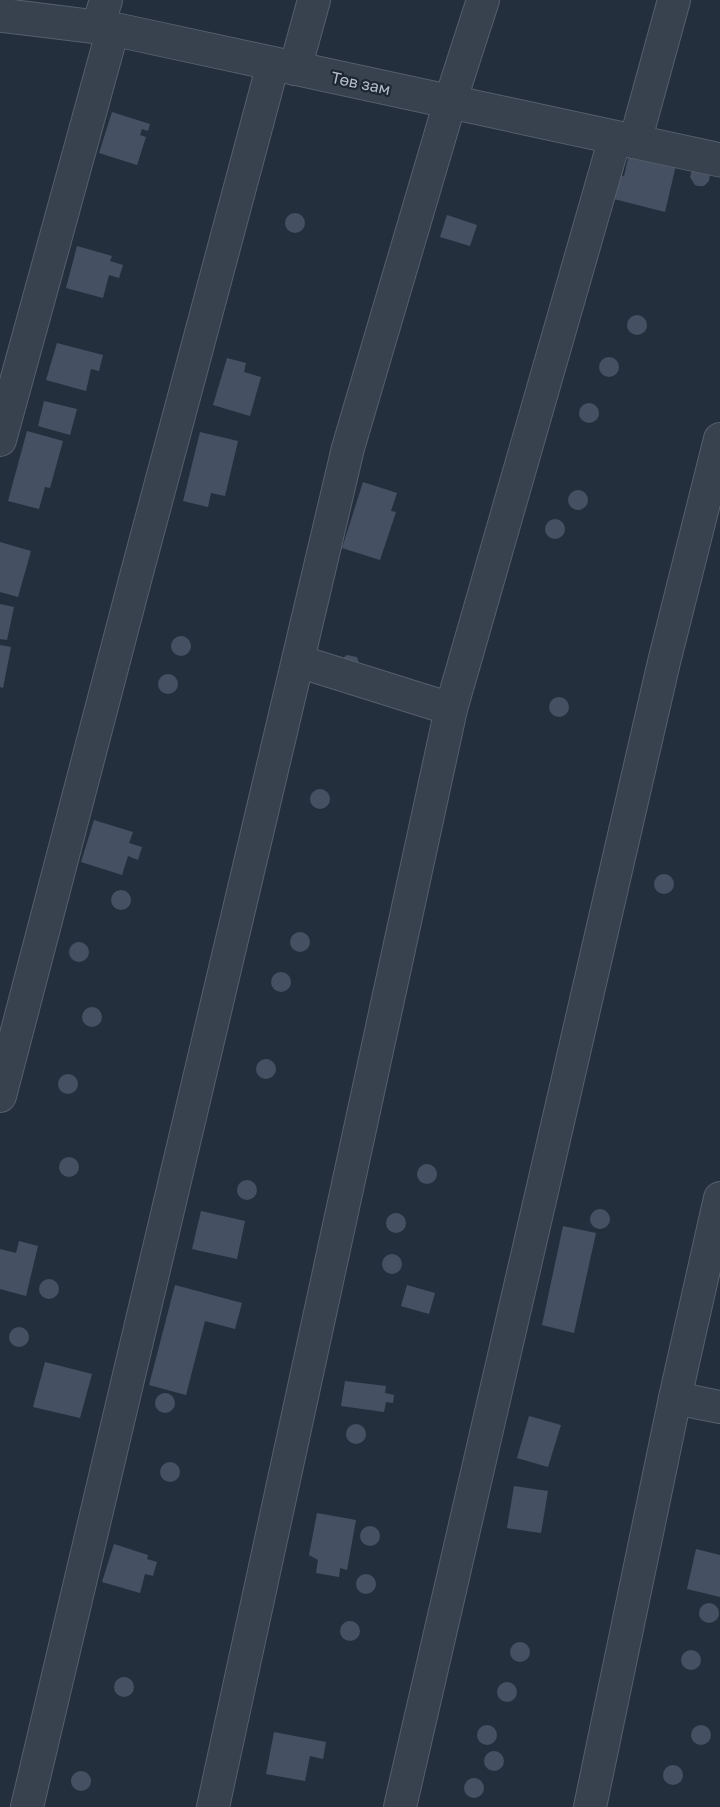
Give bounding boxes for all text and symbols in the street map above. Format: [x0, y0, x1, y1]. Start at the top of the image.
street label: Төв зам [330, 67, 392, 99]

